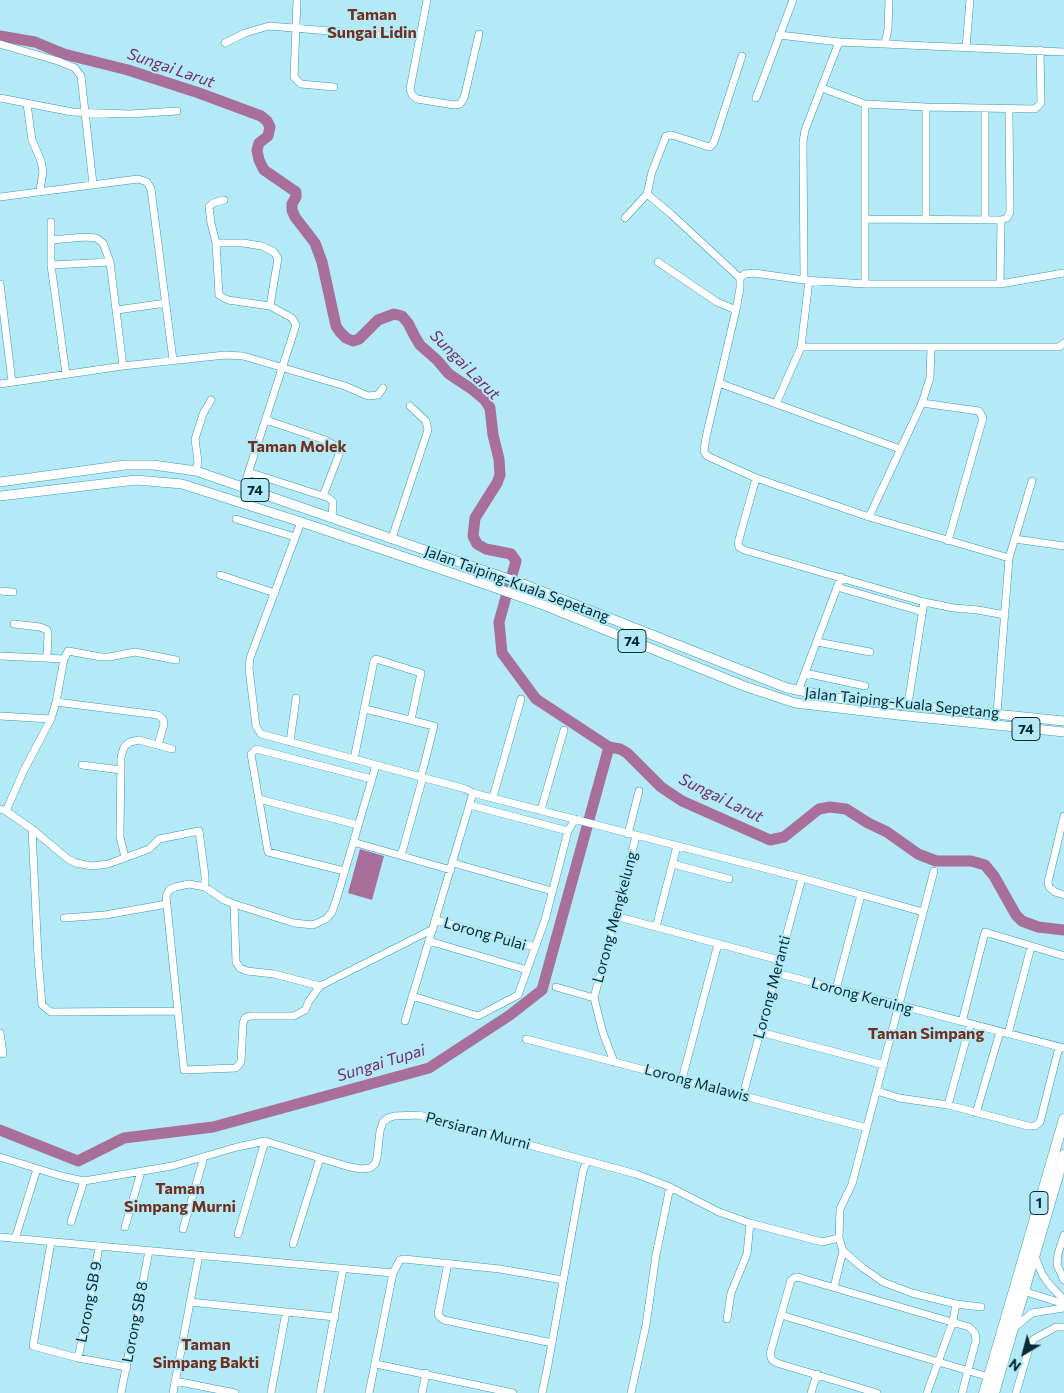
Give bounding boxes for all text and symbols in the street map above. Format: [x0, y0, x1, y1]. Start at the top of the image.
district label: Taman Sungai Lidin [327, 5, 417, 43]
water label: Sungai Larut [125, 44, 217, 92]
water label: Sungai Larut [426, 326, 504, 404]
district label: Taman Molek [247, 437, 347, 457]
road number: 74 [241, 478, 269, 502]
street label: Jalan Taiping-Kuala Sepetang [422, 542, 612, 626]
road number: 74 [618, 630, 646, 652]
street label: Jalan Taiping-Kuala Sepetang [804, 684, 1000, 722]
road number: 74 [1012, 718, 1040, 741]
water label: Sungai Larut [676, 769, 766, 827]
street label: Lorong Mengkelung [589, 849, 641, 985]
street label: Lorong Pulai [442, 914, 528, 954]
street label: Lorong Meranti [750, 933, 794, 1041]
street label: Lorong Keruing [809, 974, 915, 1018]
district label: Taman Simpang [868, 1024, 984, 1044]
water label: Sungai Tupai [334, 1040, 428, 1086]
street label: Lorong Malawis [642, 1060, 752, 1106]
street label: Persiaran Murni [424, 1108, 532, 1154]
district label: Taman Simpang Murni [124, 1179, 236, 1217]
road number: 1 [1030, 1192, 1048, 1214]
street label: Lorong SB 9 [72, 1260, 106, 1344]
street label: Lorong SB 8 [118, 1280, 152, 1364]
north arrow [999, 1328, 1049, 1378]
district label: Taman Simpang Bakti [153, 1335, 259, 1373]
text: N [1005, 1355, 1024, 1375]

